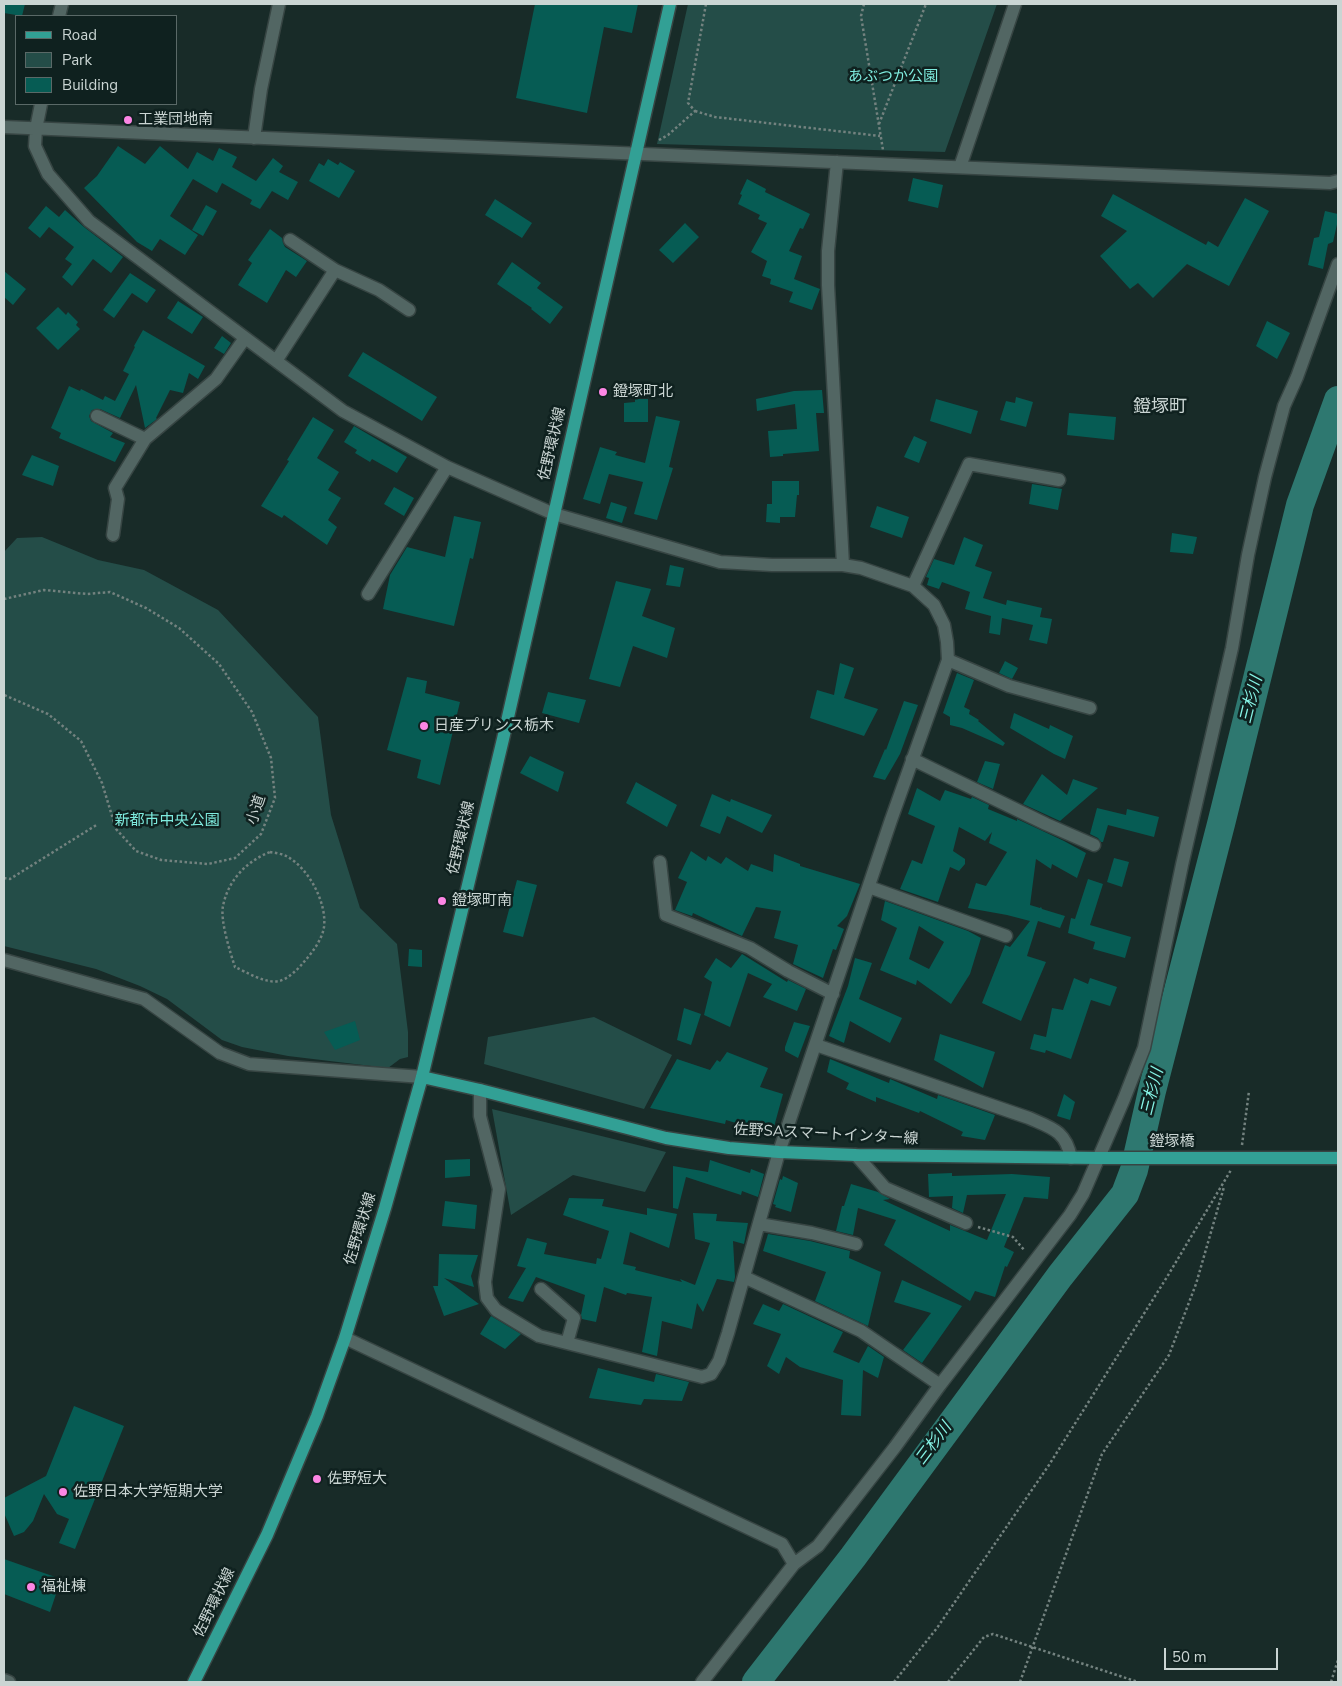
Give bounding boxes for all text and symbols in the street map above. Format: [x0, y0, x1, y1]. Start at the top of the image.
legend [15, 15, 178, 105]
text: Road [62, 25, 97, 45]
text: Park [62, 50, 92, 70]
park label: あぶつか公園 [848, 68, 938, 86]
text: Building [62, 75, 118, 95]
place label: 工業団地南 [138, 111, 213, 129]
marker: 工業団地南 [122, 114, 134, 126]
place label: 鐙塚町北 [613, 383, 673, 401]
marker: 鐙塚町北 [597, 386, 609, 398]
district label: 鐙塚町 [1133, 397, 1187, 419]
street label: 佐野環状線 [536, 405, 570, 483]
water label: 三杉川 [1237, 674, 1267, 726]
place label: 日産プリンス栃木 [434, 717, 554, 735]
marker: 日産プリンス栃木 [418, 720, 430, 732]
street label: 小道 [244, 793, 270, 827]
street label: 佐野環状線 [445, 799, 479, 877]
park label: 新都市中央公園 [115, 812, 219, 830]
place label: 鐙塚町南 [452, 892, 512, 910]
marker: 鐙塚町南 [436, 895, 448, 907]
water label: 三杉川 [1138, 1066, 1168, 1118]
street label: 佐野SAスマートインター線 [733, 1121, 919, 1149]
street label: 鐙塚橋 [1150, 1133, 1194, 1151]
street label: 佐野環状線 [341, 1191, 381, 1267]
water label: 三杉川 [912, 1419, 956, 1469]
place label: 佐野短大 [327, 1470, 387, 1488]
marker: 佐野短大 [311, 1473, 323, 1485]
place label: 佐野日本大学短期大学 [73, 1483, 223, 1501]
marker: 佐野日本大学短期大学 [57, 1486, 69, 1498]
street label: 佐野環状線 [190, 1565, 240, 1641]
place label: 福祉棟 [41, 1578, 86, 1596]
marker: 福祉棟 [25, 1581, 37, 1593]
scale bar [1167, 1638, 1281, 1670]
text: 50 m [1172, 1647, 1207, 1667]

